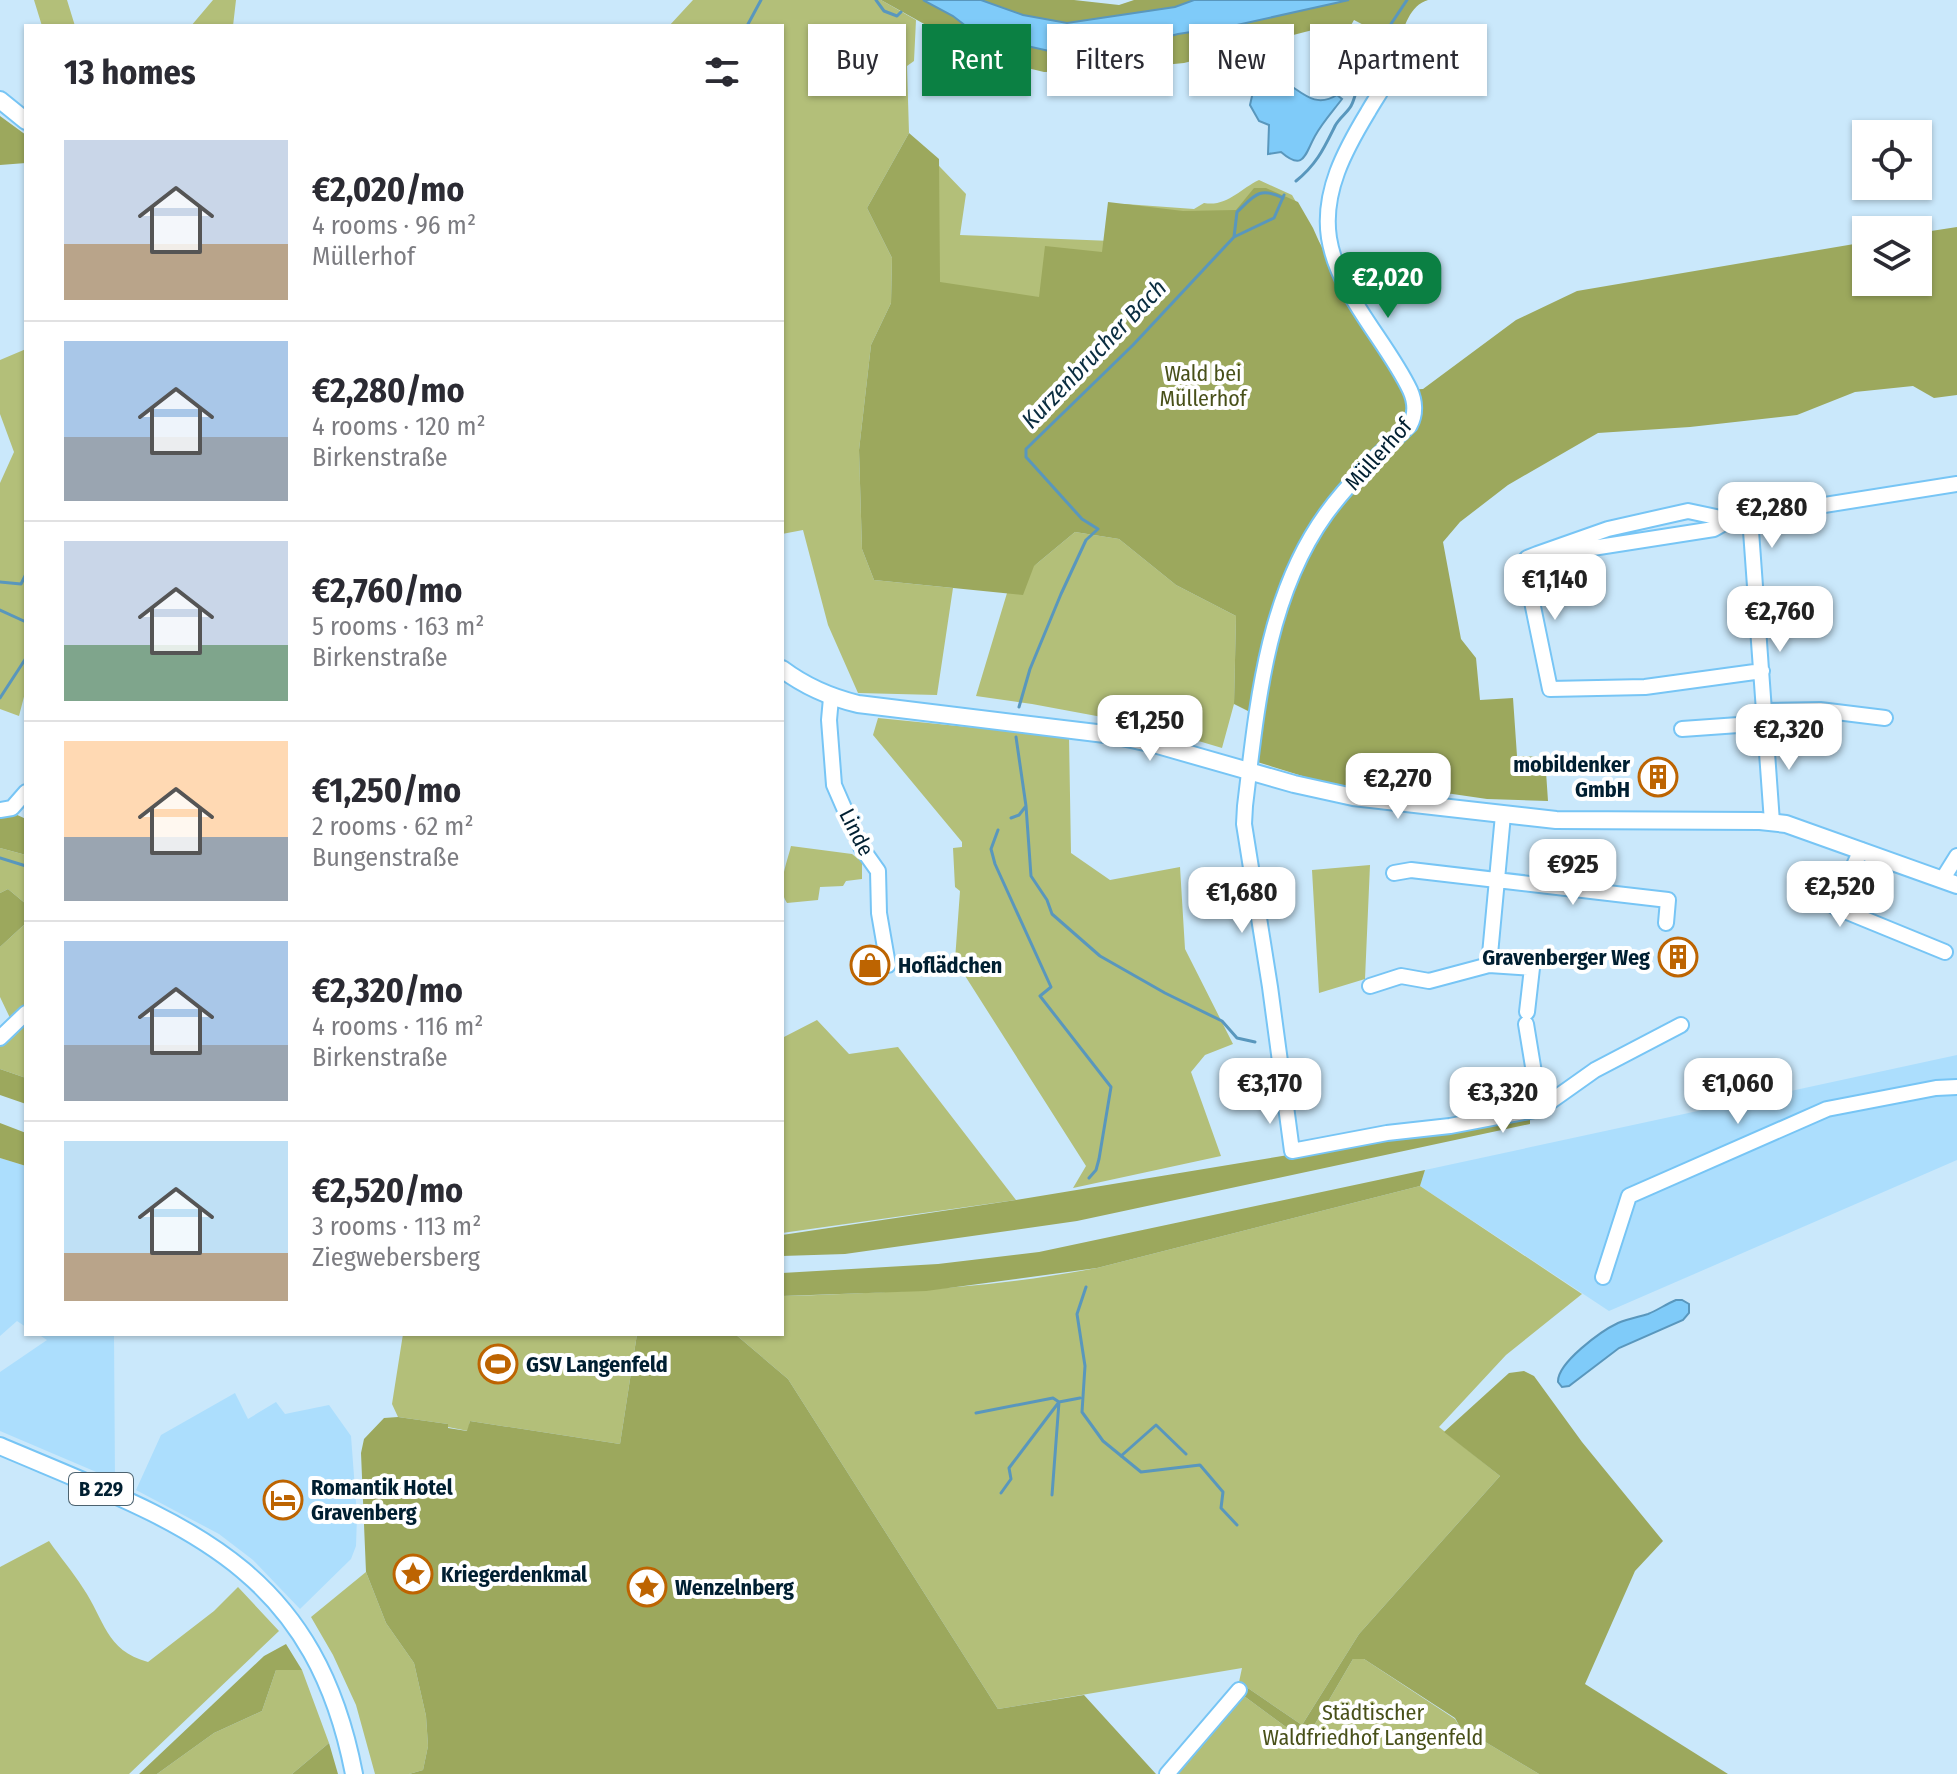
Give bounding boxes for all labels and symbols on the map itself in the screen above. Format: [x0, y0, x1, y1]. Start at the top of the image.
pin: €2,020 [1323, 252, 1453, 320]
water label: Kurzenbrucher Bach [1016, 274, 1172, 434]
park label: Wald bei Müllerhof [1159, 360, 1248, 412]
street label: Müllerhof [1339, 412, 1418, 496]
pin: €2,280 [1707, 482, 1837, 550]
pin: €1,140 [1490, 554, 1620, 622]
pin: €2,760 [1715, 586, 1845, 654]
pin: €1,250 [1085, 695, 1215, 763]
pin: €2,320 [1724, 704, 1854, 772]
place label: mobildenker GmbH [1513, 751, 1631, 803]
pin: €2,270 [1333, 753, 1463, 821]
building icon: mobildenker GmbH [1637, 756, 1679, 798]
street label: Linde [833, 804, 880, 860]
pin: €925 [1526, 839, 1620, 907]
pin: €2,520 [1775, 861, 1905, 929]
pin: €1,680 [1177, 867, 1307, 935]
building icon: Gravenberger Weg [1657, 936, 1699, 978]
shop icon: Hoflädchen [849, 944, 891, 986]
place label: Gravenberger Weg [1482, 944, 1650, 971]
place label: Hoflädchen [898, 952, 1002, 979]
pin: €3,170 [1205, 1058, 1335, 1126]
pin: €1,060 [1673, 1058, 1803, 1126]
pin: €3,320 [1438, 1067, 1568, 1135]
sports icon: GSV Langenfeld [477, 1343, 519, 1385]
place label: GSV Langenfeld [526, 1351, 668, 1378]
road number: B 229 [69, 1473, 133, 1505]
place label: Romantik Hotel Gravenberg [311, 1474, 454, 1526]
hotel icon: Romantik Hotel Gravenberg [262, 1479, 304, 1521]
place icon: Kriegerdenkmal [392, 1553, 434, 1595]
place label: Kriegerdenkmal [441, 1561, 588, 1588]
place icon: Wenzelnberg [626, 1566, 668, 1608]
place label: Wenzelnberg [675, 1574, 794, 1601]
park label: Städtischer Waldfriedhof Langenfeld [1263, 1699, 1483, 1751]

